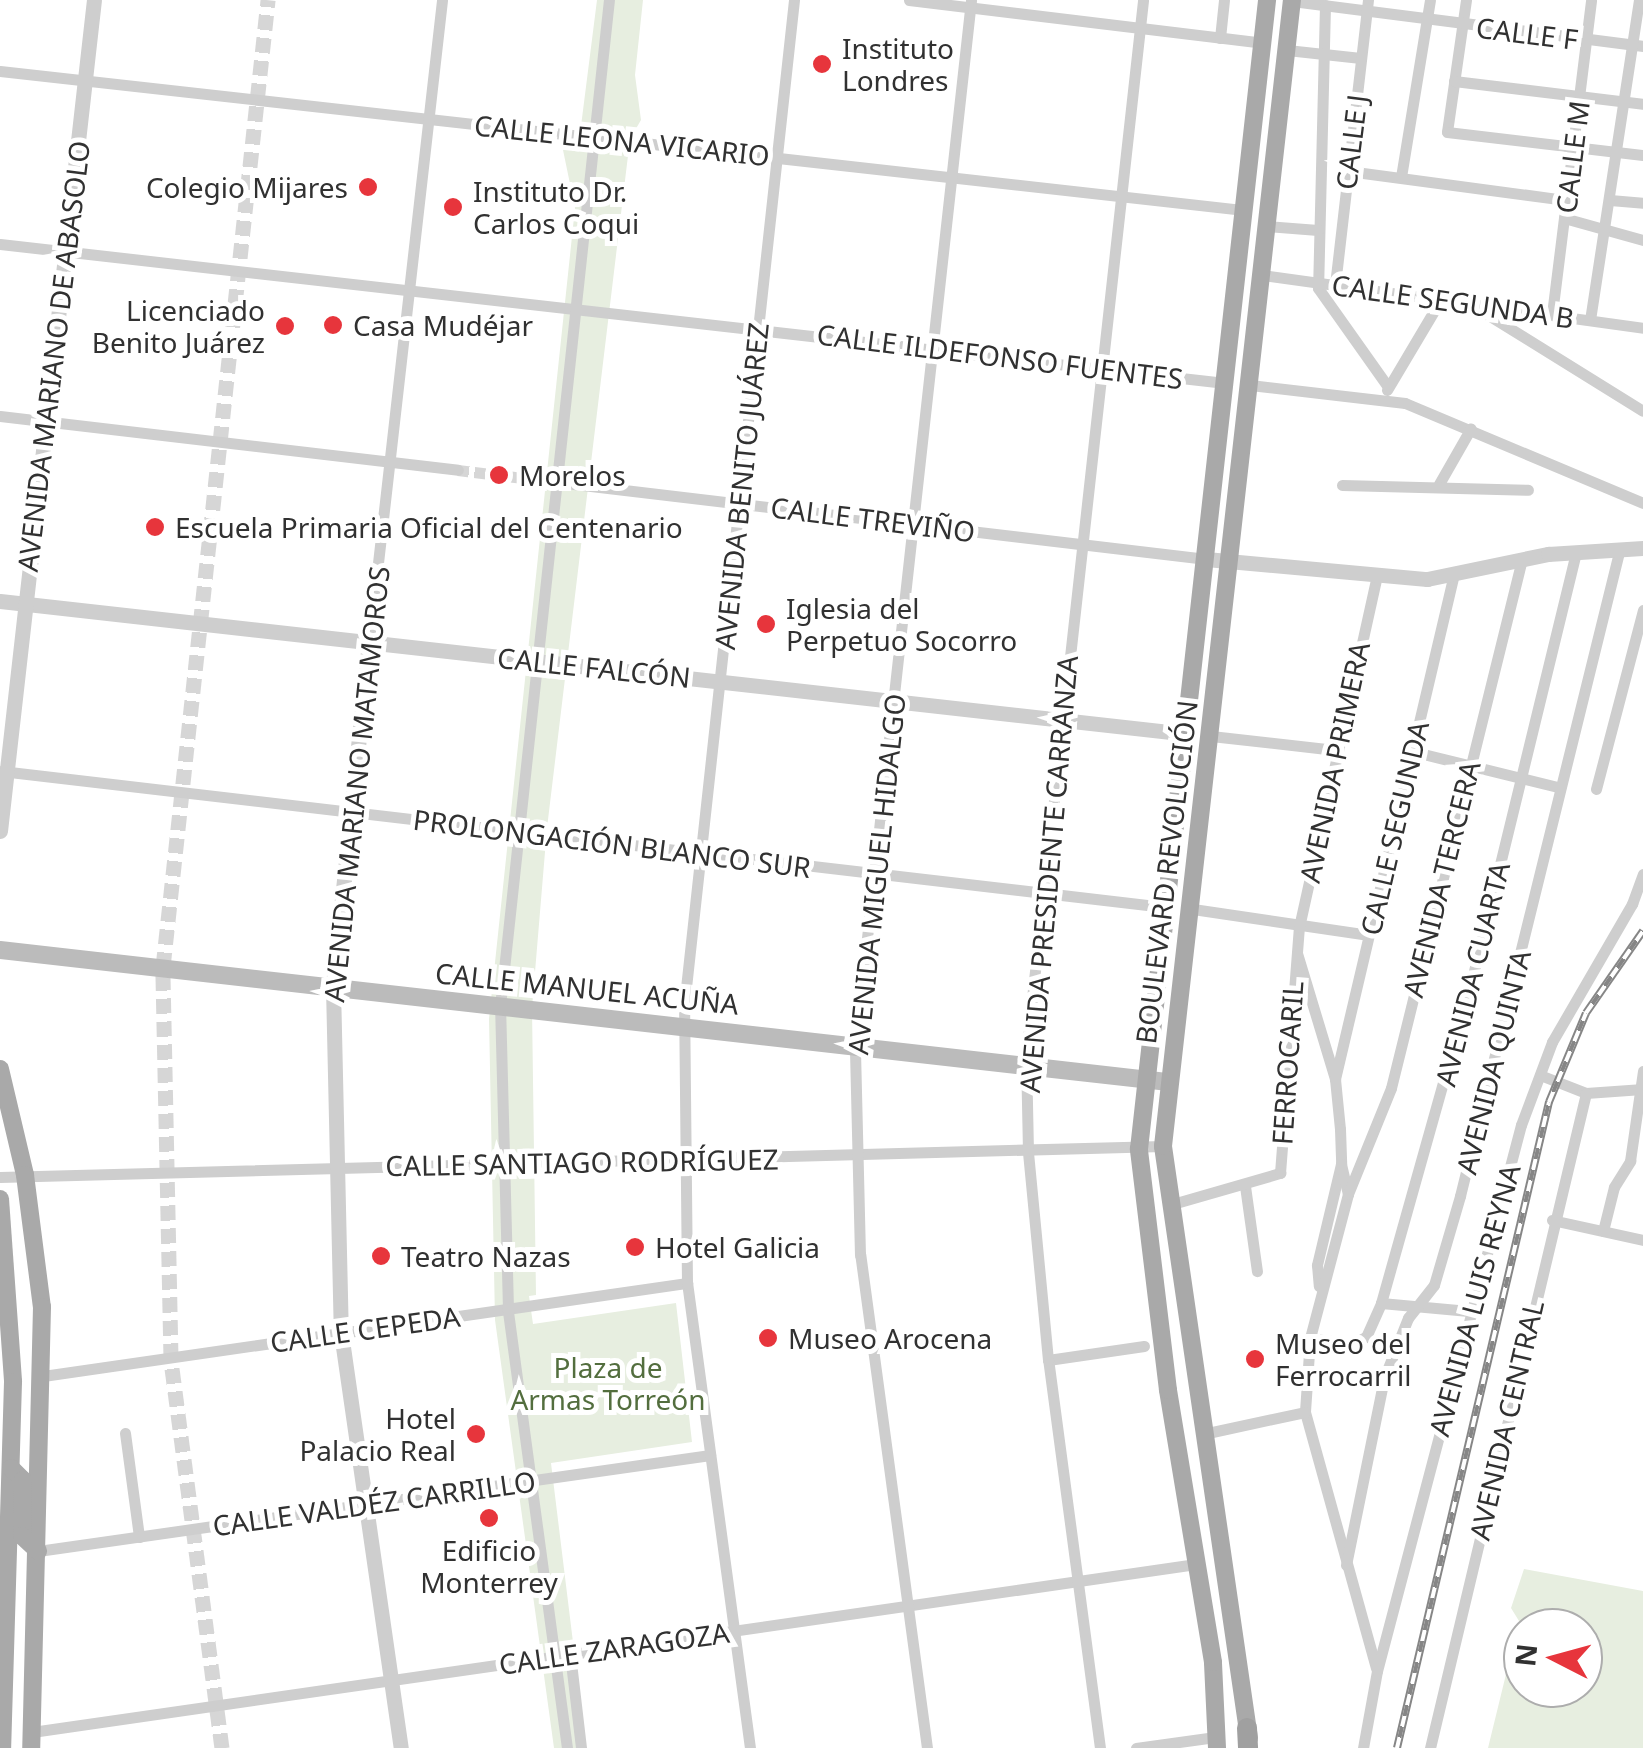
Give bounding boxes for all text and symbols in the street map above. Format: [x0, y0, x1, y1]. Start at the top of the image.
street label: CALLE F [1474, 10, 1580, 56]
place label: Instituto Londres [842, 31, 954, 97]
marker: Instituto Londres [811, 53, 833, 75]
street label: CALLE J [1329, 93, 1373, 191]
street label: CALLE M [1548, 99, 1596, 215]
street label: CALLE LEONA VICARIO [473, 108, 771, 172]
street label: AVENIDA MARIANO DE ABASOLO [10, 139, 96, 573]
place label: Colegio Mijares [146, 170, 348, 204]
place label: Instituto Dr. Carlos Coqui [473, 174, 639, 240]
marker: Colegio Mijares [357, 176, 379, 198]
marker: Instituto Dr. Carlos Coqui [442, 196, 464, 218]
street label: CALLE SEGUNDA B [1330, 267, 1576, 335]
place label: Licenciado Benito Juárez [92, 293, 265, 359]
place label: Casa Mudéjar [353, 308, 533, 342]
marker: Casa Mudéjar [322, 314, 344, 336]
marker: Licenciado Benito Juárez [274, 315, 296, 337]
street label: CALLE ILDEFONSO FUENTES [815, 317, 1185, 395]
street label: AVENIDA BENITO JUÁREZ [707, 321, 775, 651]
place label: Morelos [519, 458, 626, 492]
marker: Morelos [488, 464, 510, 486]
street label: CALLE TREVIÑO [769, 490, 977, 548]
place label: Escuela Primaria Oficial del Centenario [175, 510, 683, 544]
marker: Escuela Primaria Oficial del Centenario [144, 516, 166, 538]
street label: AVENIDA MARIANO MATAMOROS [316, 564, 396, 1004]
place label: Iglesia del Perpetuo Socorro [786, 591, 1017, 657]
marker: Iglesia del Perpetuo Socorro [755, 613, 777, 635]
street label: AVENIDA PRIMERA [1292, 639, 1376, 885]
street label: CALLE FALCÓN [496, 640, 692, 694]
street label: AVENIDA PRESIDENTE CARRANZA [1012, 654, 1084, 1094]
street label: AVENIDA MIGUEL HIDALGO [840, 692, 912, 1056]
street label: BOULEVARD REVOLUCIÓN [1128, 698, 1204, 1046]
street label: CALLE SEGUNDA [1353, 718, 1435, 938]
street label: AVENIDA TERCERA [1395, 757, 1487, 1001]
street label: PROLONGACIÓN BLANCO SUR [411, 802, 813, 884]
street label: AVENIDA CUARTA [1428, 859, 1516, 1089]
street label: AVENIDA QUINTA [1449, 947, 1537, 1177]
street label: CALLE MANUEL ACUÑA [434, 955, 740, 1021]
street label: FERROCARIL [1265, 980, 1309, 1146]
street label: CALLE SANTIAGO RODRÍGUEZ [385, 1142, 779, 1182]
street label: AVENIDA LUIS REYNA [1422, 1160, 1526, 1440]
place label: Hotel Galicia [655, 1230, 820, 1264]
marker: Hotel Galicia [624, 1236, 646, 1258]
place label: Teatro Nazas [401, 1239, 571, 1273]
marker: Teatro Nazas [370, 1245, 392, 1267]
street label: AVENIDA CENTRAL [1462, 1297, 1550, 1543]
street label: CALLE CEPEDA [268, 1299, 462, 1359]
place label: Museo Arocena [788, 1321, 992, 1355]
place label: Museo del Ferrocarril [1275, 1326, 1412, 1392]
marker: Museo Arocena [757, 1327, 779, 1349]
marker: Museo del Ferrocarril [1244, 1348, 1266, 1370]
park label: Plaza de Armas Torreón [510, 1350, 706, 1416]
place label: Hotel Palacio Real [299, 1401, 456, 1467]
marker: Hotel Palacio Real [465, 1423, 487, 1445]
street label: CALLE VALDÉZ CARRILLO [210, 1464, 538, 1542]
marker: Edificio Monterrey [478, 1507, 500, 1529]
place label: Edificio Monterrey [420, 1533, 558, 1599]
north arrow [1503, 1608, 1603, 1708]
street label: CALLE ZARAGOZA [497, 1615, 731, 1681]
text: N [1505, 1642, 1545, 1668]

